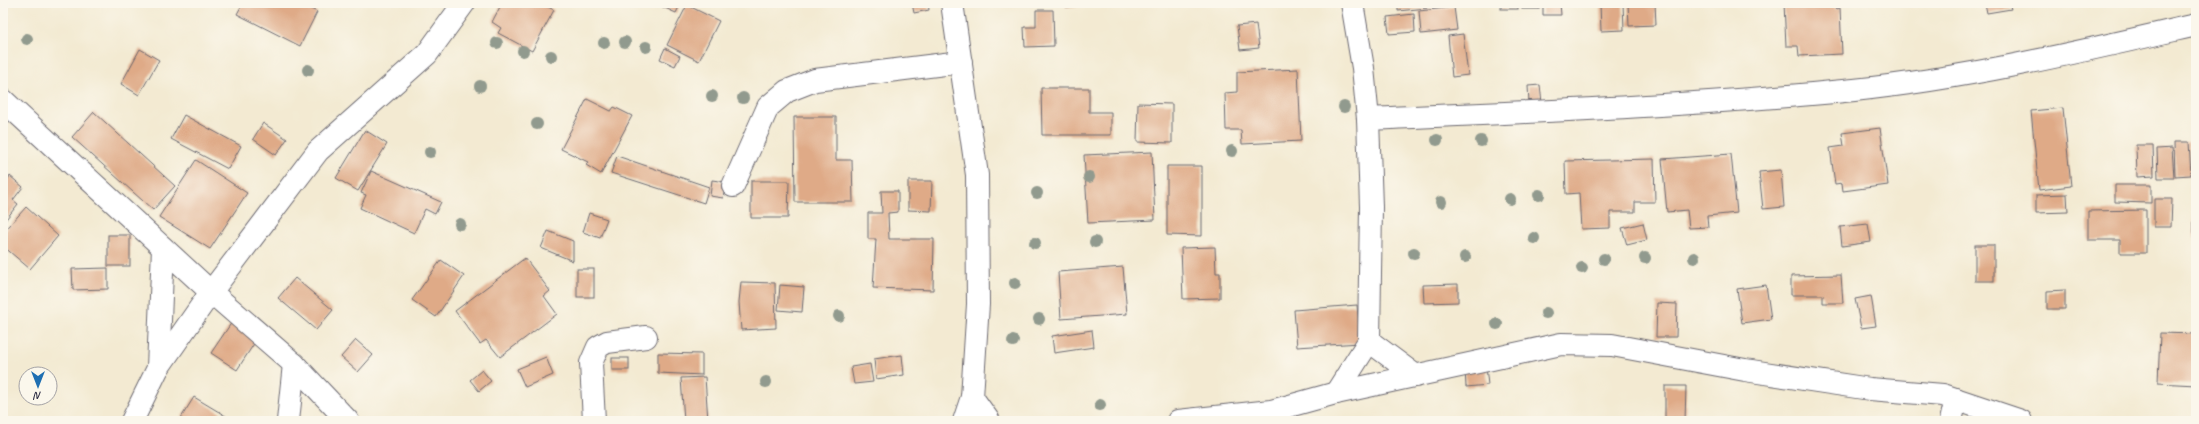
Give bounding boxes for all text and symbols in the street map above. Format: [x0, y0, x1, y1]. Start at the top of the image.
north arrow [18, 366, 58, 406]
text: N [32, 389, 41, 403]

